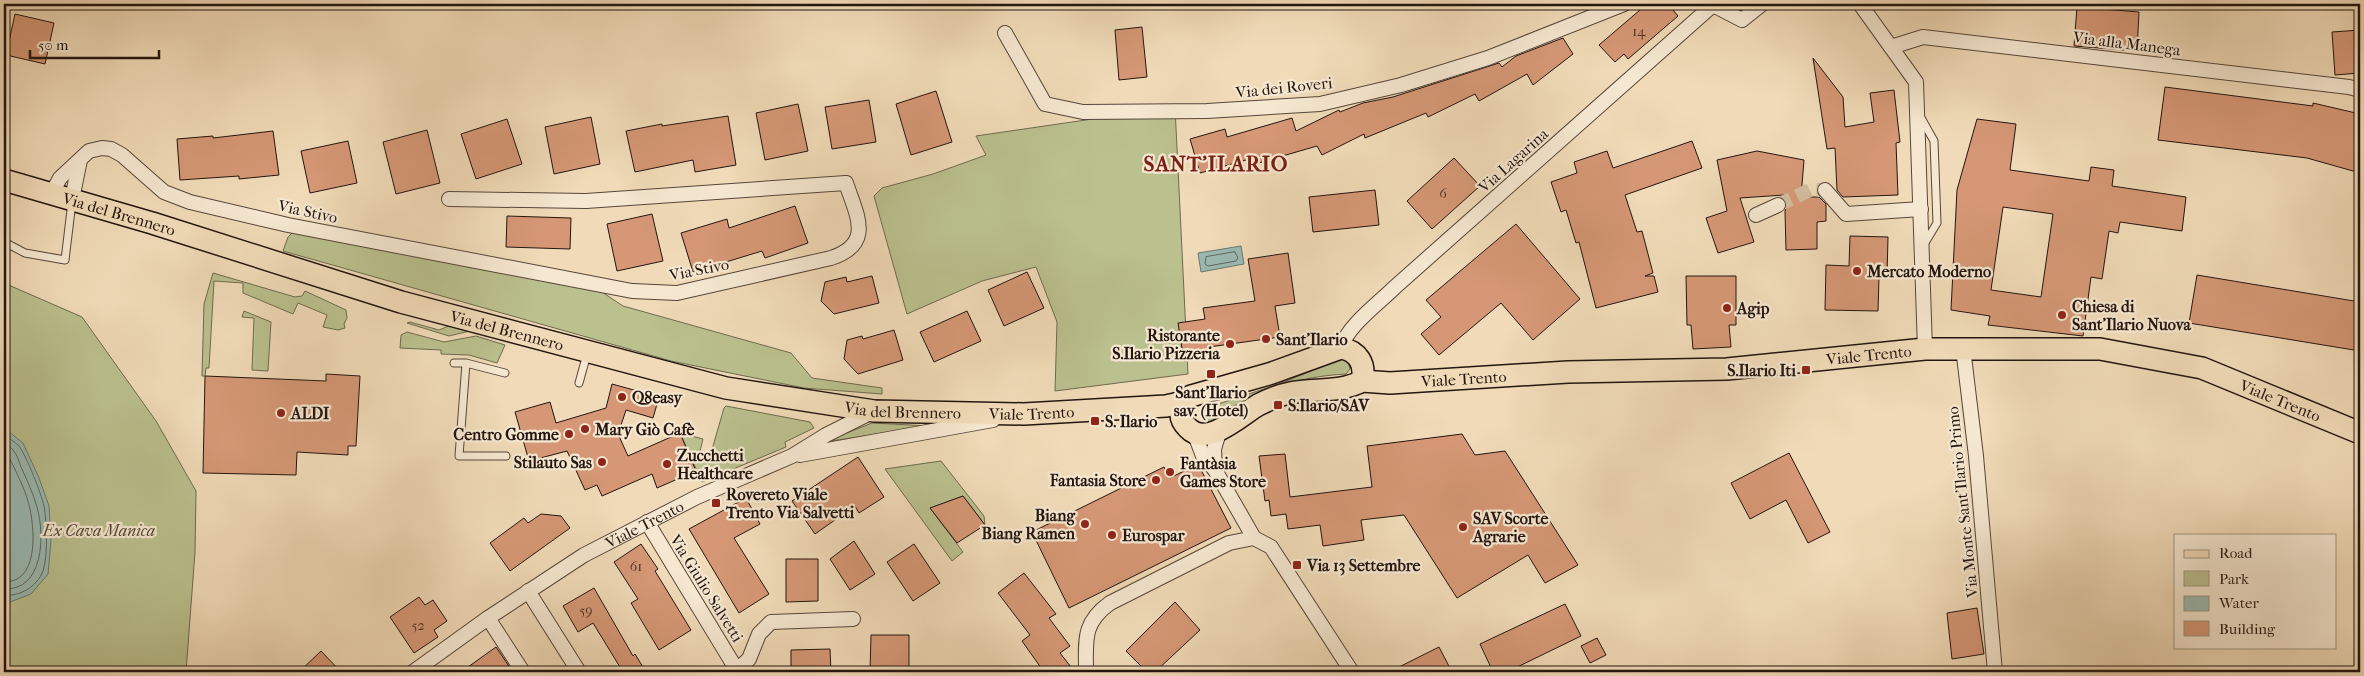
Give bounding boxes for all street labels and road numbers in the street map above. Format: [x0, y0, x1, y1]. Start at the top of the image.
street label: Via alla Manega [2071, 27, 2182, 60]
street label: Via dei Roveri [1234, 73, 1334, 102]
street label: Via Lagarina [1474, 124, 1553, 197]
street label: Via del Brennero [59, 188, 178, 240]
street label: Via Stivo [276, 196, 339, 227]
street label: Via Stivo [667, 254, 730, 285]
street label: Via del Brennero [447, 306, 566, 355]
street label: Viale Trento [1824, 341, 1912, 369]
street label: Viale Trento [1420, 367, 1507, 391]
street label: Viale Trento [2236, 375, 2323, 426]
street label: Via del Brennero [842, 397, 961, 423]
street label: Viale Trento [988, 402, 1075, 424]
street label: Via Monte Sant'Ilario Primo [1943, 405, 1982, 599]
street label: Viale Trento [601, 497, 687, 553]
street label: Via Giulio Salvetti [665, 530, 747, 646]

